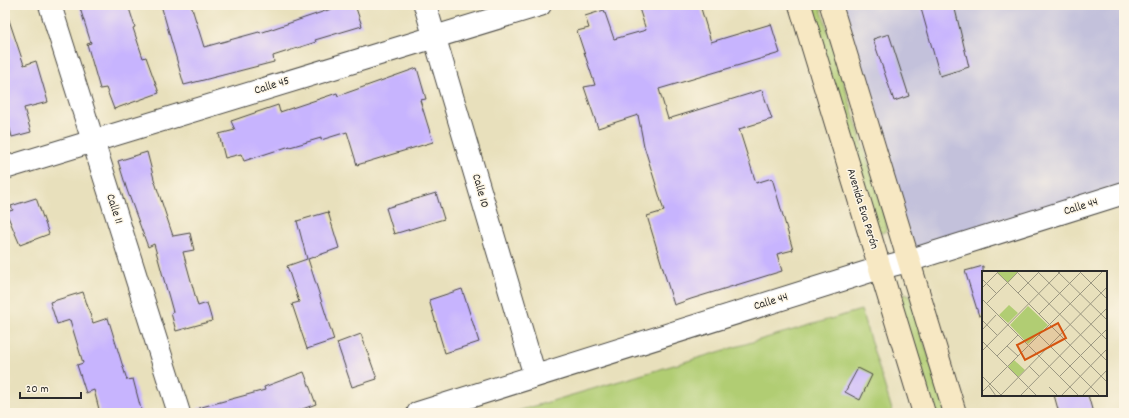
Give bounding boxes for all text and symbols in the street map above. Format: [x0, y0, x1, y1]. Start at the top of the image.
street label: Calle 45 [252, 73, 292, 99]
street label: Avenida Eva Perón [842, 167, 882, 252]
street label: Calle 10 [467, 172, 493, 210]
street label: Calle 11 [101, 192, 127, 226]
street label: Calle 44 [1062, 194, 1100, 220]
inset map [982, 271, 1107, 396]
street label: Calle 44 [752, 289, 790, 315]
scale bar [20, 374, 81, 400]
text: 20 m [26, 381, 49, 398]

